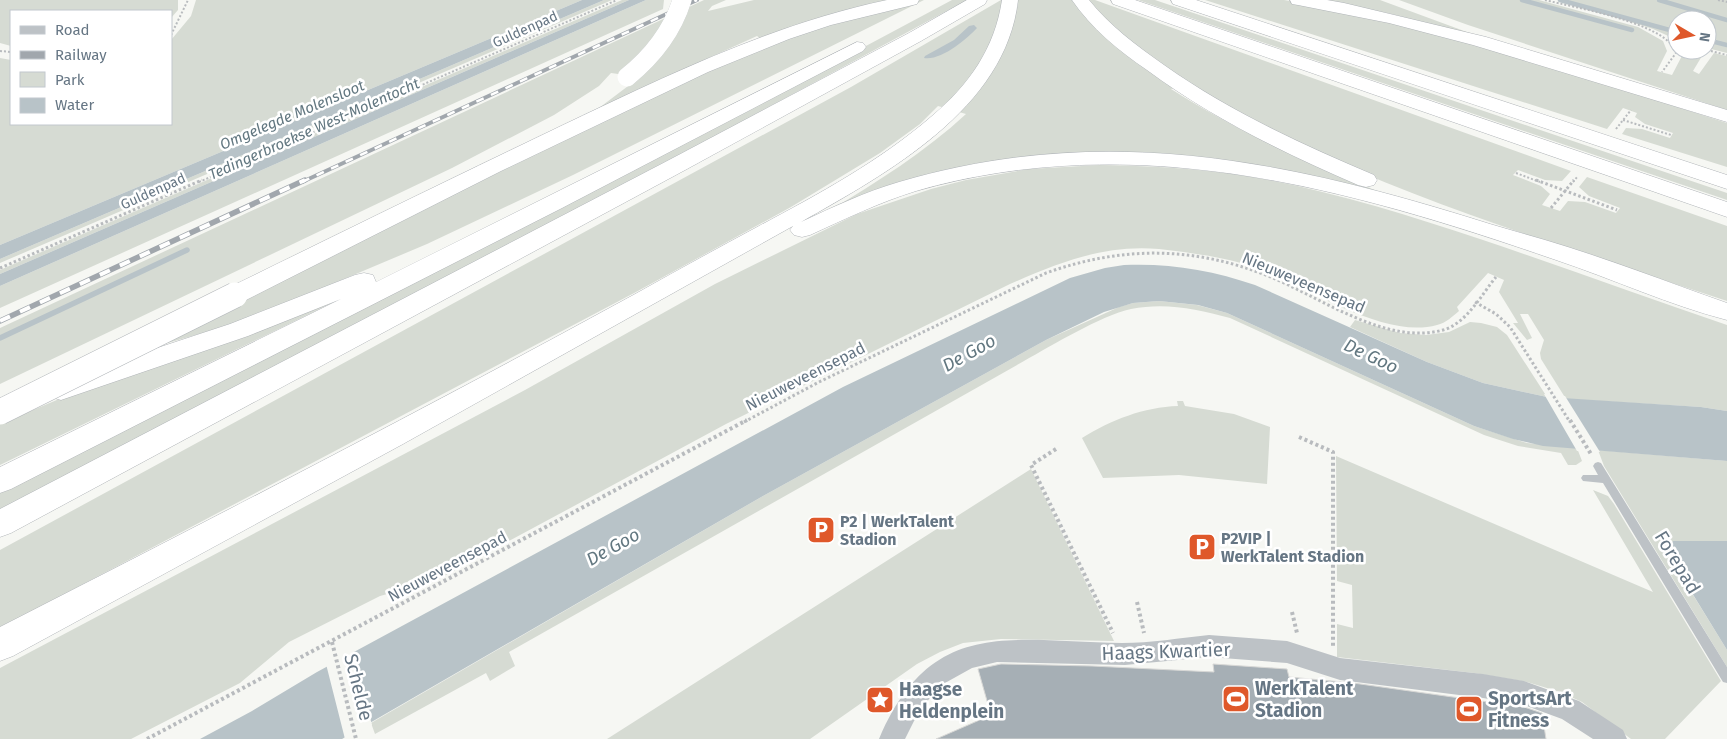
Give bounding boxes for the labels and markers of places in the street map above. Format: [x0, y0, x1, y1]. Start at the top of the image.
place label: P2 | WerkTalent Stadion [840, 512, 955, 549]
parking icon: P2 | WerkTalent Stadion [806, 515, 836, 545]
place label: P2VIP | WerkTalent Stadion [1221, 529, 1364, 566]
parking icon: P2VIP | WerkTalent Stadion [1187, 532, 1217, 562]
place label: WerkTalent Stadion [1255, 677, 1354, 722]
place label: Haagse Heldenplein [899, 678, 1004, 723]
sports icon: WerkTalent Stadion [1221, 684, 1251, 714]
place icon: Haagse Heldenplein [865, 685, 895, 715]
place label: SportsArt Fitness [1488, 687, 1572, 732]
sports icon: SportsArt Fitness [1454, 694, 1484, 724]

